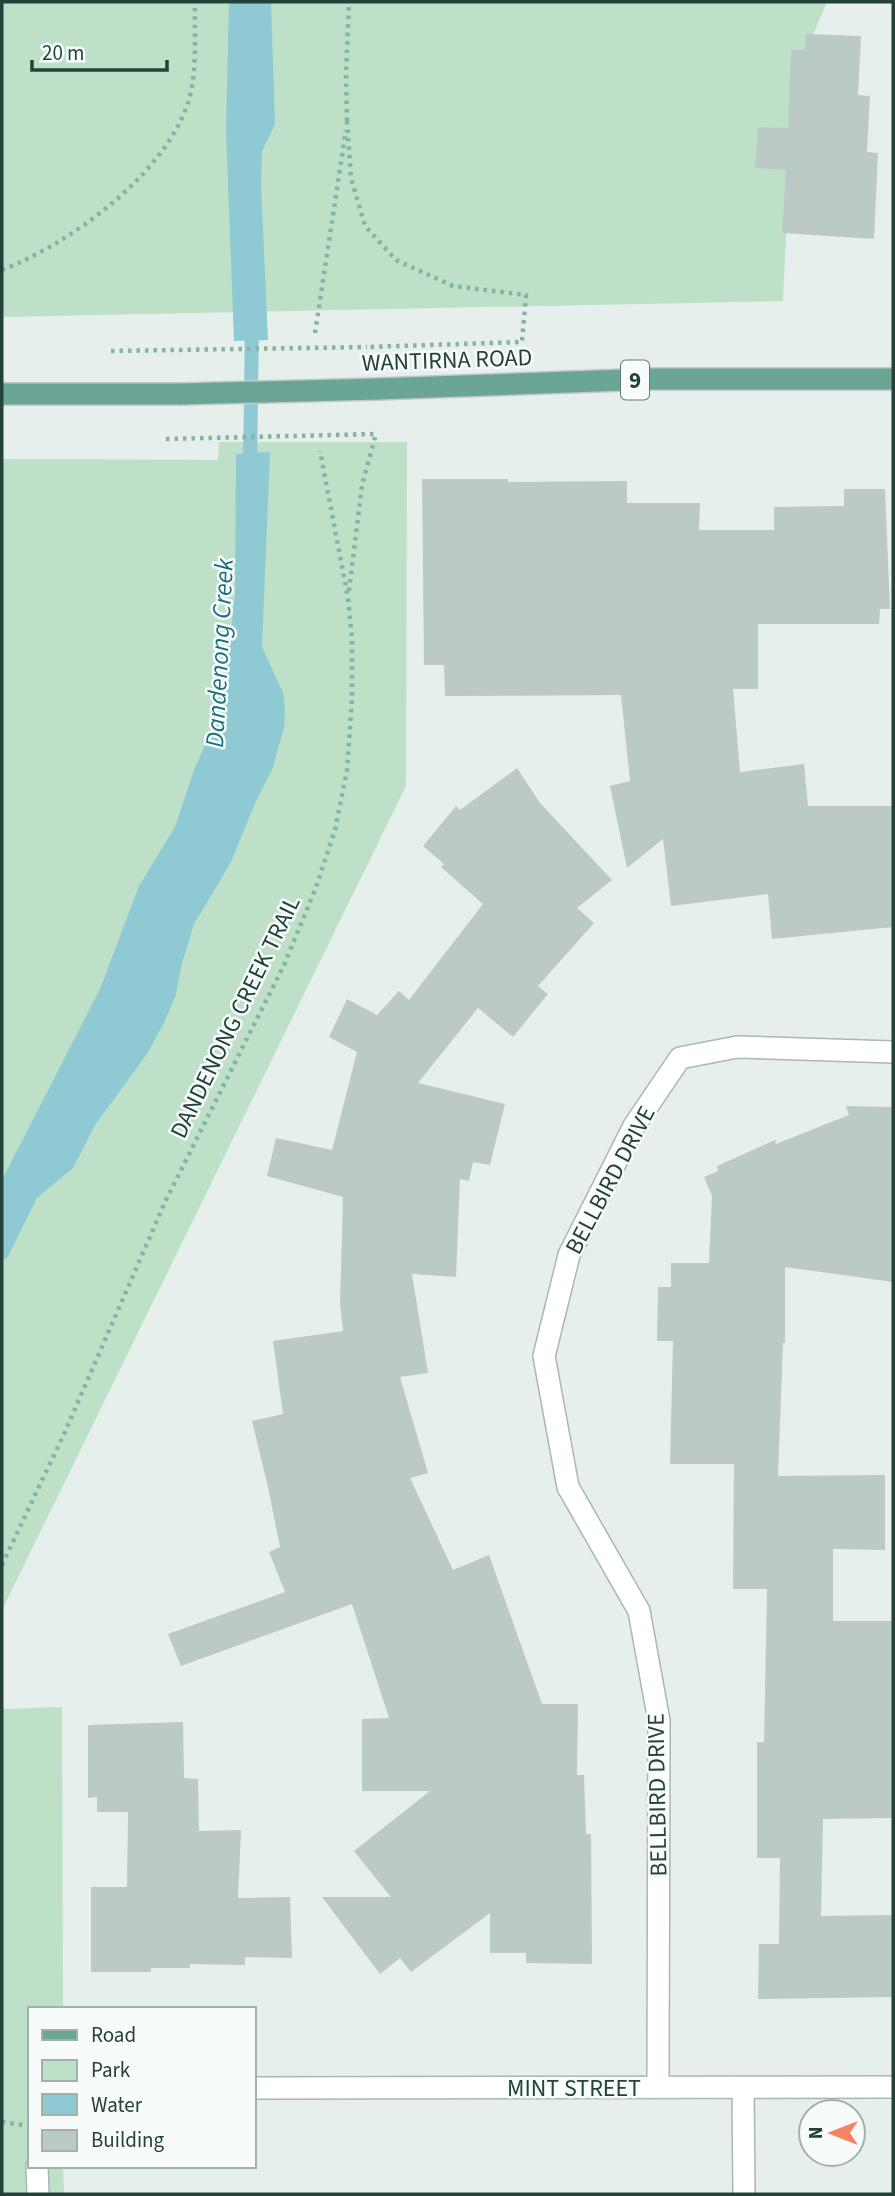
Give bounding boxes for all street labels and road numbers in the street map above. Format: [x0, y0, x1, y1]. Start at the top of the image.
street label: WANTIRNA ROAD [361, 340, 533, 381]
road number: 9 [621, 360, 649, 400]
street label: DANDENONG CREEK TRAIL [161, 890, 310, 1144]
street label: BELLBIRD DRIVE [557, 1100, 664, 1261]
street label: BELLBIRD DRIVE [639, 1713, 676, 1877]
street label: MINT STREET [507, 2071, 641, 2106]

